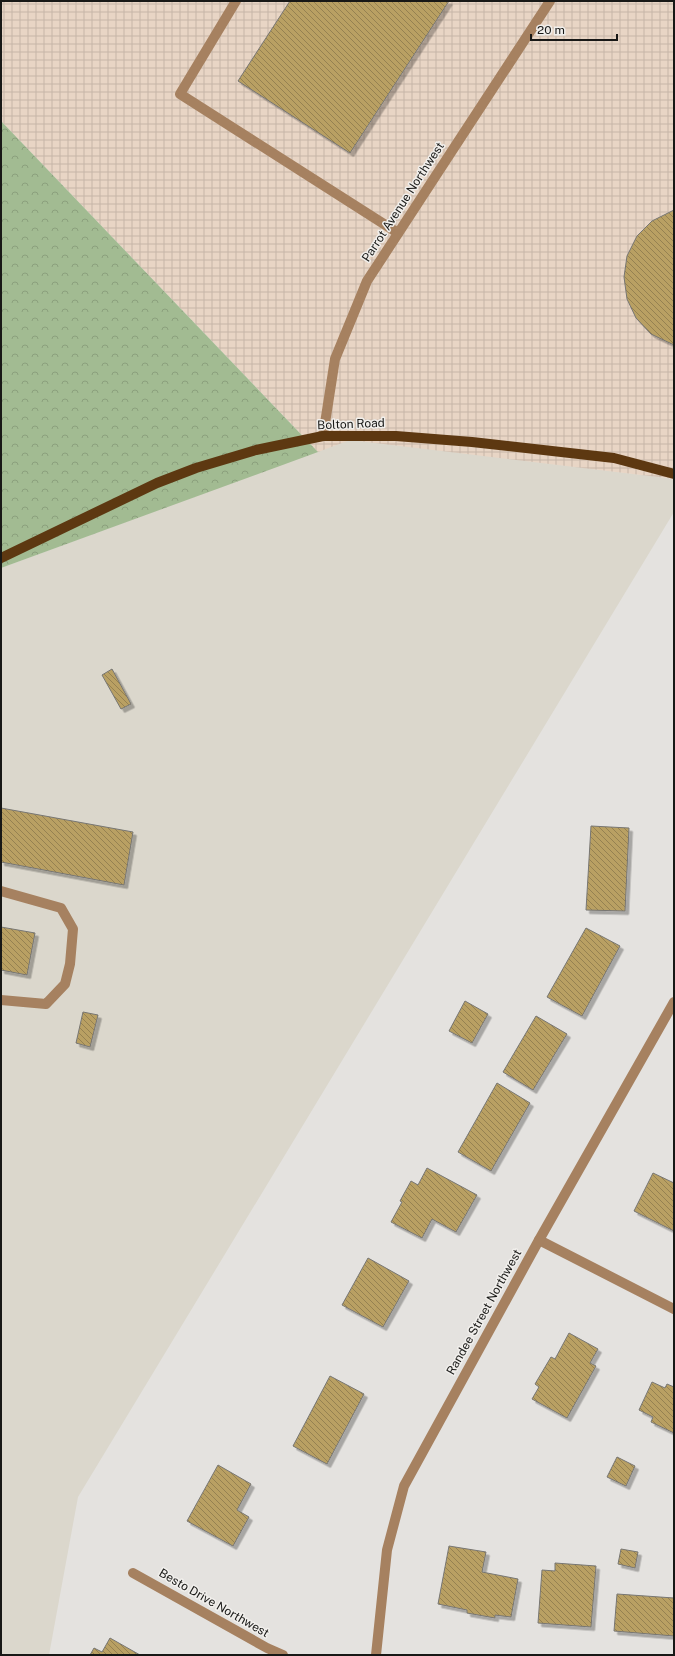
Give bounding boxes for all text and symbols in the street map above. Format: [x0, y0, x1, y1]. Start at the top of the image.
scale bar [531, 16, 617, 42]
text: 20 m [537, 23, 565, 37]
street label: Parrot Avenue Northwest [359, 139, 447, 264]
street label: Bolton Road [317, 416, 385, 432]
street label: Randee Street Northwest [444, 1246, 525, 1377]
street label: Besto Drive Northwest [156, 1566, 272, 1640]

